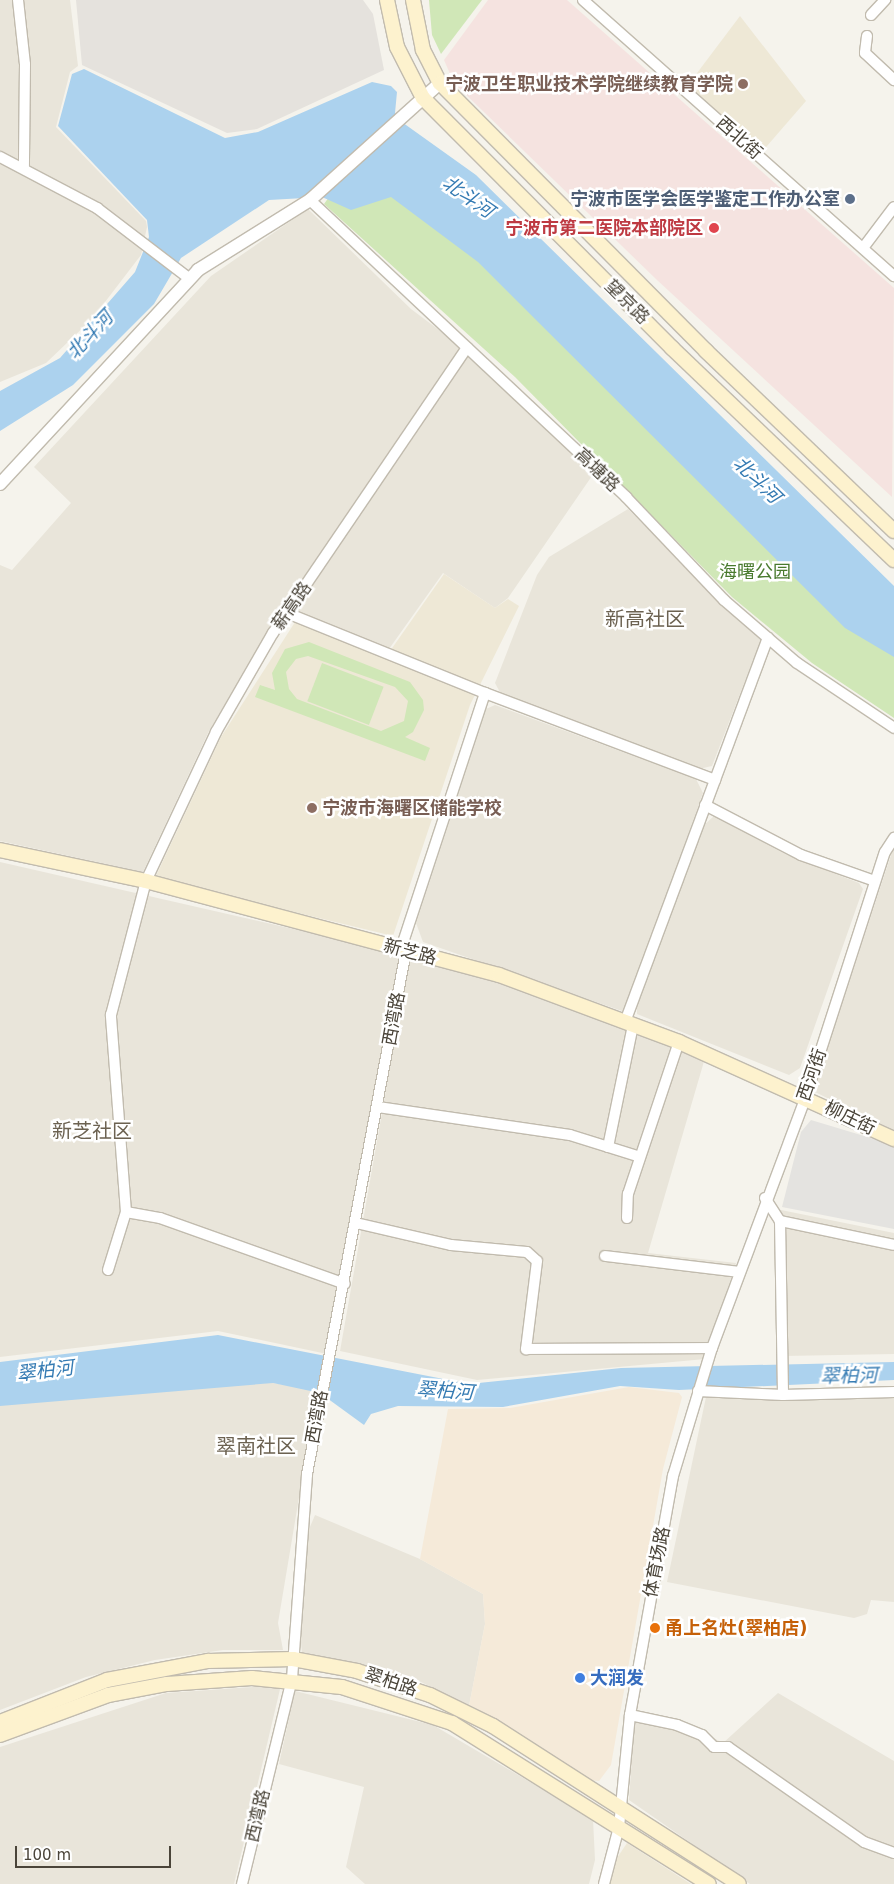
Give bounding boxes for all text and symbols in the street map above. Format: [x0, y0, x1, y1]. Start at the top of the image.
place label: 宁波卫生职业技术学院继续教育学院 [445, 73, 733, 95]
marker: 宁波卫生职业技术学院继续教育学院 [737, 78, 749, 90]
street label: 西北街 [712, 112, 766, 164]
water label: 北斗河 [438, 171, 498, 223]
place label: 宁波市医学会医学鉴定工作办公室 [570, 188, 840, 210]
marker: 宁波市医学会医学鉴定工作办公室 [844, 193, 856, 205]
place label: 宁波市第二医院本部院区 [505, 217, 703, 239]
marker: 宁波市第二医院本部院区 [707, 221, 721, 235]
street label: 望京路 [600, 275, 654, 329]
water label: 北斗河 [62, 306, 118, 364]
street label: 高塘路 [570, 443, 624, 497]
water label: 北斗河 [729, 452, 785, 508]
park label: 海曙公园 [719, 561, 791, 583]
street label: 薪高路 [268, 578, 316, 634]
district label: 新高社区 [605, 607, 685, 631]
place label: 宁波市海曙区储能学校 [322, 797, 502, 819]
marker: 宁波市海曙区储能学校 [306, 802, 318, 814]
street label: 新芝路 [381, 935, 439, 969]
street label: 西湾路 [379, 991, 409, 1047]
street label: 西河街 [793, 1046, 831, 1104]
street label: 柳庄街 [821, 1096, 879, 1140]
district label: 新芝社区 [52, 1119, 132, 1143]
water label: 翠柏河 [15, 1356, 75, 1386]
water label: 翠柏河 [820, 1364, 878, 1388]
water label: 翠柏河 [416, 1378, 474, 1404]
street label: 西湾路 [302, 1389, 332, 1445]
district label: 翠南社区 [216, 1434, 296, 1458]
street label: 体育场路 [640, 1525, 674, 1599]
place label: 甬上名灶(翠柏店) [665, 1617, 807, 1639]
marker: 甬上名灶(翠柏店) [649, 1622, 661, 1634]
street label: 翠柏路 [362, 1663, 420, 1701]
place label: 大润发 [590, 1667, 644, 1689]
marker: 大润发 [574, 1672, 586, 1684]
street label: 西湾路 [241, 1787, 275, 1845]
scale bar [18, 1836, 174, 1868]
text: 100 m [23, 1846, 71, 1864]

